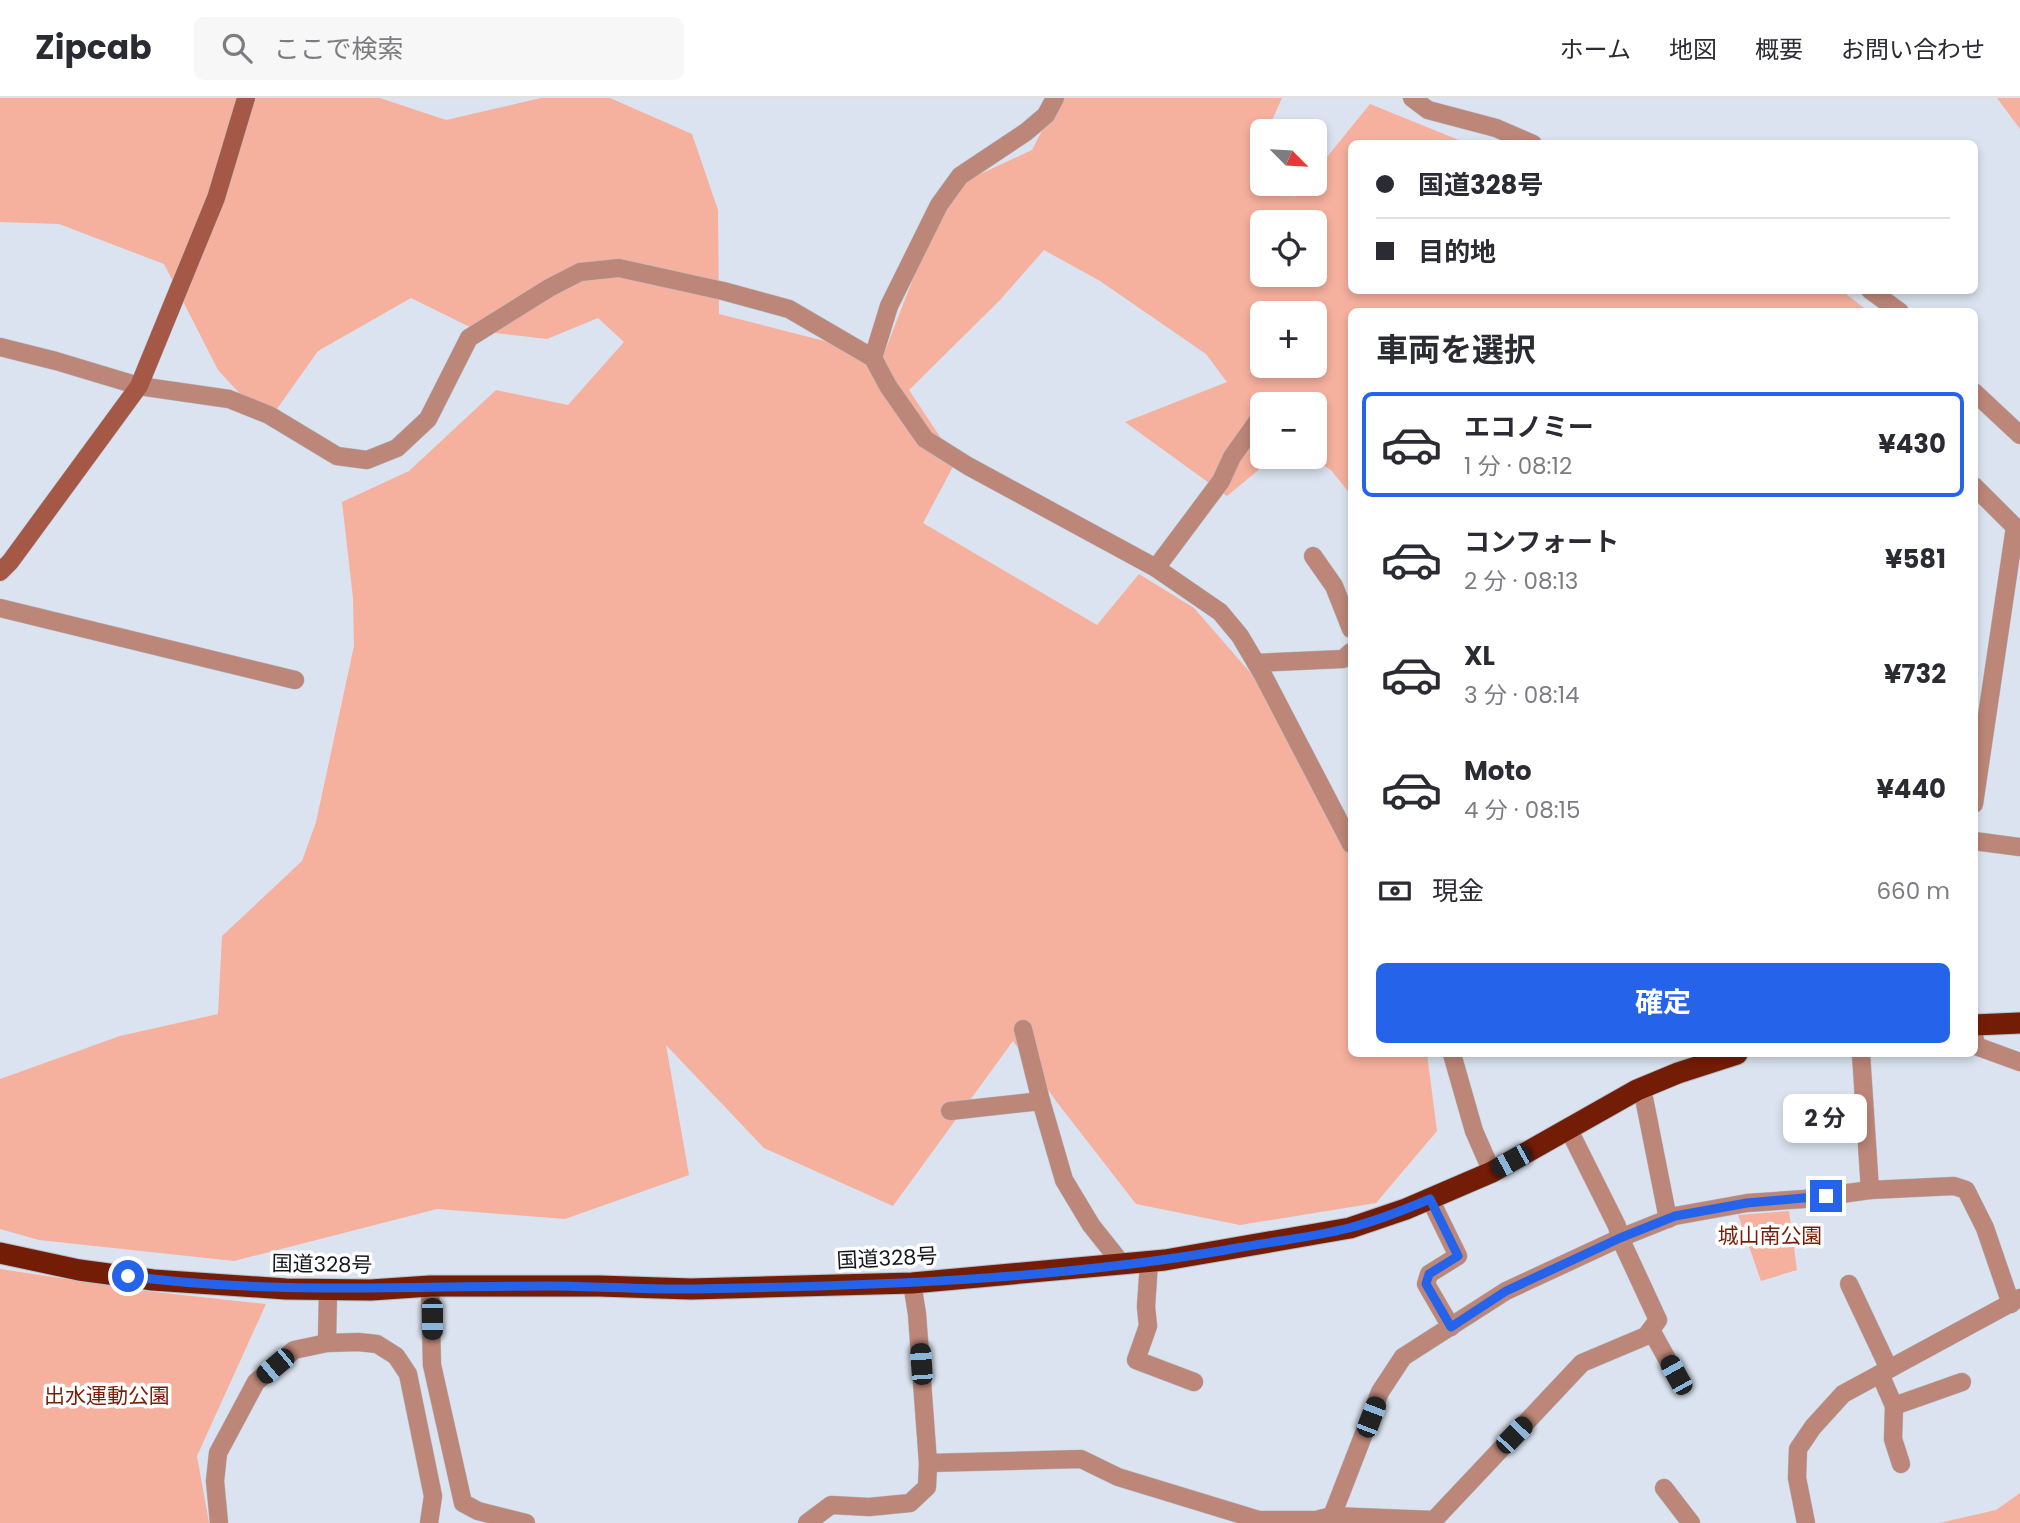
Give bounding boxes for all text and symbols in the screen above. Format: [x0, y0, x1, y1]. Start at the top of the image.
search box [194, 17, 684, 80]
text: Zipcab [35, 24, 152, 71]
icon: search [218, 29, 256, 67]
text: ここで検索 [274, 31, 404, 67]
text: ホーム [1560, 33, 1631, 66]
text: 地図 [1669, 33, 1717, 66]
text: 概要 [1755, 33, 1803, 66]
text: お問い合わせ [1841, 33, 1985, 66]
north arrow [1250, 119, 1326, 196]
map controls [1250, 119, 1327, 469]
text: 国道328号 [1418, 167, 1543, 203]
button: locate [1250, 210, 1327, 287]
text: 目的地 [1418, 234, 1496, 270]
button: + [1250, 301, 1327, 378]
text: 車両を選択 [1376, 327, 1536, 372]
button: − [1250, 392, 1327, 469]
text: エコノミー [1464, 409, 1594, 445]
icon: car [1380, 413, 1443, 476]
text: ¥430 [1878, 426, 1946, 462]
text: 1 分 · 08:12 [1464, 450, 1572, 482]
text: コンフォート [1464, 524, 1619, 560]
icon: car [1380, 528, 1443, 591]
text: ¥581 [1885, 541, 1946, 577]
text: 2 分 · 08:13 [1464, 565, 1578, 597]
text: XL [1464, 638, 1495, 674]
icon: car [1380, 643, 1443, 706]
text: ¥732 [1884, 656, 1946, 692]
text: 3 分 · 08:14 [1464, 679, 1580, 711]
text: Moto [1464, 753, 1532, 789]
icon: car [1380, 758, 1443, 821]
text: ¥440 [1876, 771, 1946, 807]
text: 4 分 · 08:15 [1464, 794, 1580, 826]
icon: cash [1376, 872, 1414, 910]
text: 現金 [1432, 873, 1484, 909]
text: 660 m [1877, 875, 1950, 907]
button: 確定 [1376, 963, 1950, 1043]
callout: 2 分 [1784, 1094, 1868, 1144]
text: 2 分 [1804, 1102, 1846, 1134]
car [1488, 1142, 1535, 1180]
route end [1810, 1180, 1842, 1212]
park label: 城山南公園 [1718, 1221, 1823, 1250]
street label: 国道328号 [836, 1241, 938, 1275]
street label: 国道328号 [271, 1249, 373, 1279]
route start [112, 1260, 144, 1292]
car [422, 1298, 443, 1340]
car [910, 1342, 933, 1386]
car [253, 1344, 298, 1388]
car [1657, 1352, 1696, 1398]
park label: 出水運動公園 [44, 1381, 170, 1410]
car [1354, 1394, 1389, 1440]
car [1492, 1413, 1537, 1457]

